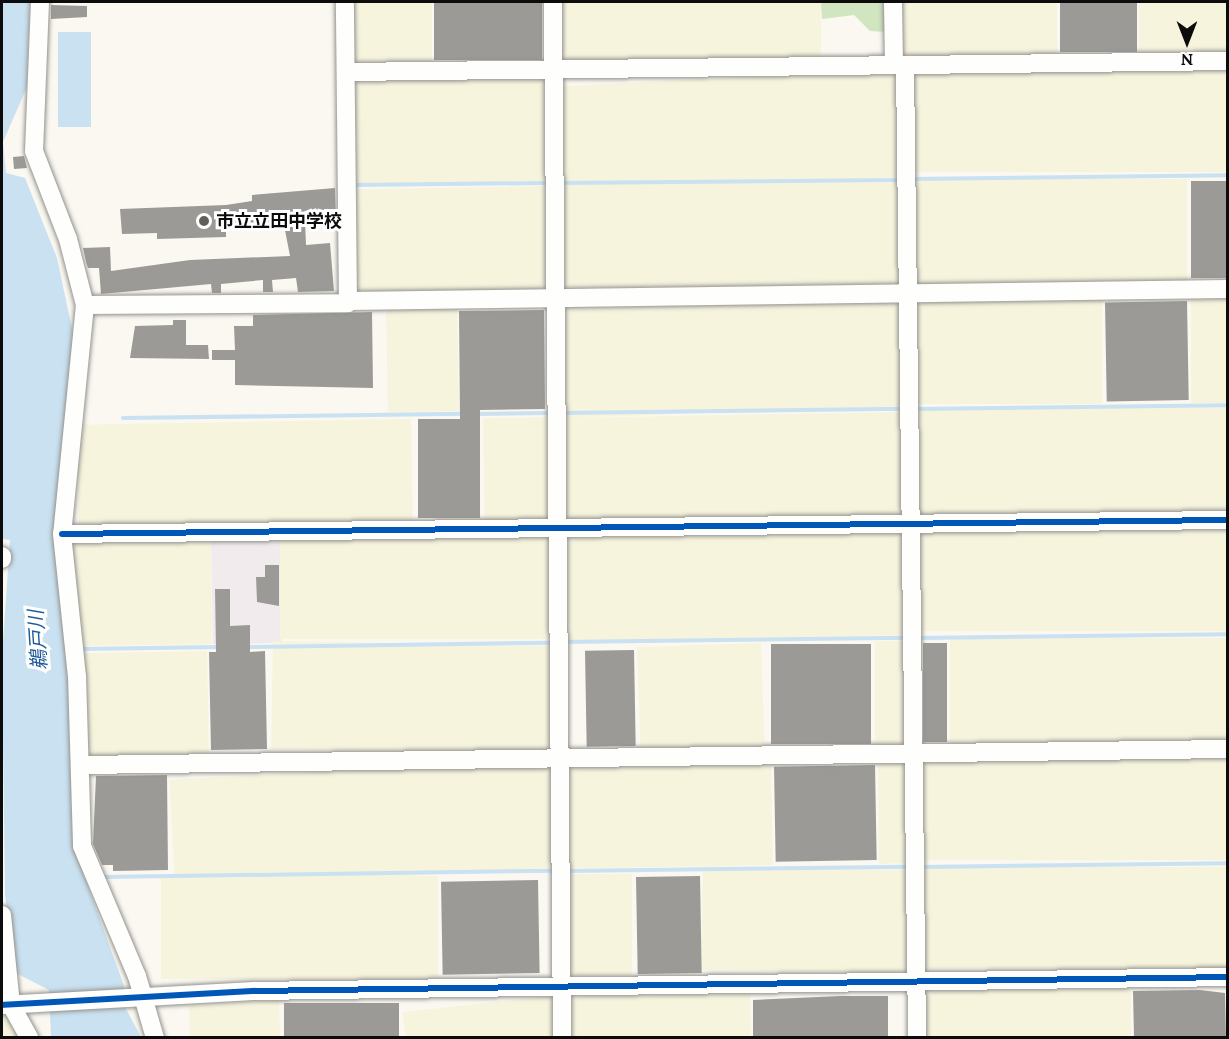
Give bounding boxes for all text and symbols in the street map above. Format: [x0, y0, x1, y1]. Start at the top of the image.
north arrow [1157, 12, 1217, 72]
text: N [1181, 50, 1193, 70]
place label: 市立立田中学校 [216, 210, 342, 232]
marker: 市立立田中学校 [197, 214, 211, 228]
water label: 鵜戸川 [23, 609, 51, 671]

